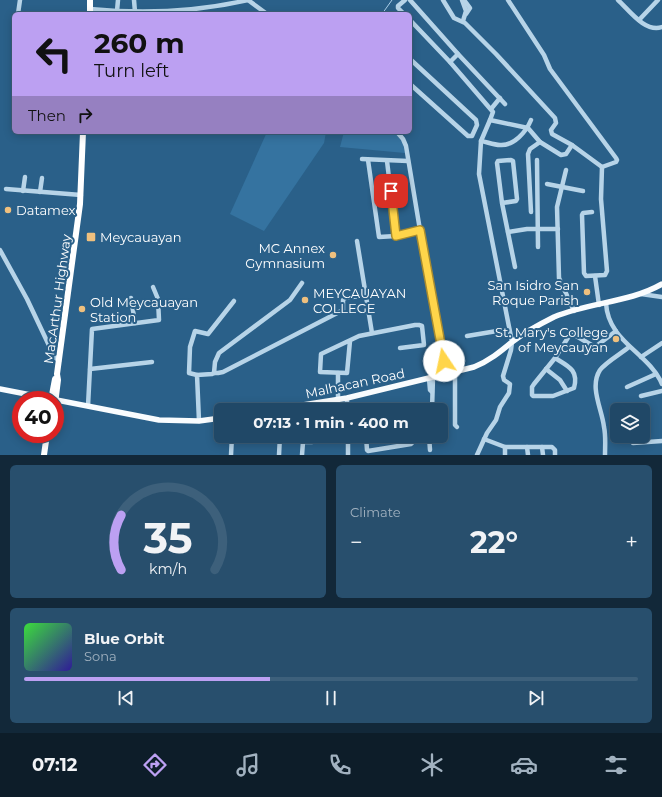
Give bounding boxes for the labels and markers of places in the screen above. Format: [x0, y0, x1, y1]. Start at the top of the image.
pin [374, 174, 408, 208]
place label: Datamex [16, 202, 76, 218]
marker: Datamex [3, 205, 13, 215]
place label: Meycauayan [100, 229, 181, 245]
marker: Meycauayan [85, 231, 97, 243]
place label: MC Annex Gymnasium [245, 240, 325, 271]
marker: MC Annex Gymnasium [328, 250, 338, 260]
place label: San Isidro San Roque Parish [488, 277, 579, 308]
place label: MEYCAUAYAN COLLEGE [313, 285, 406, 316]
marker: San Isidro San Roque Parish [582, 287, 592, 297]
place label: Old Meycauayan Station [90, 294, 198, 325]
marker: MEYCAUAYAN COLLEGE [300, 295, 310, 305]
marker: Old Meycauayan Station [77, 304, 87, 314]
place label: St. Mary's College of Meycauyan [495, 324, 608, 355]
marker: St. Mary's College of Meycauyan [611, 334, 621, 344]

